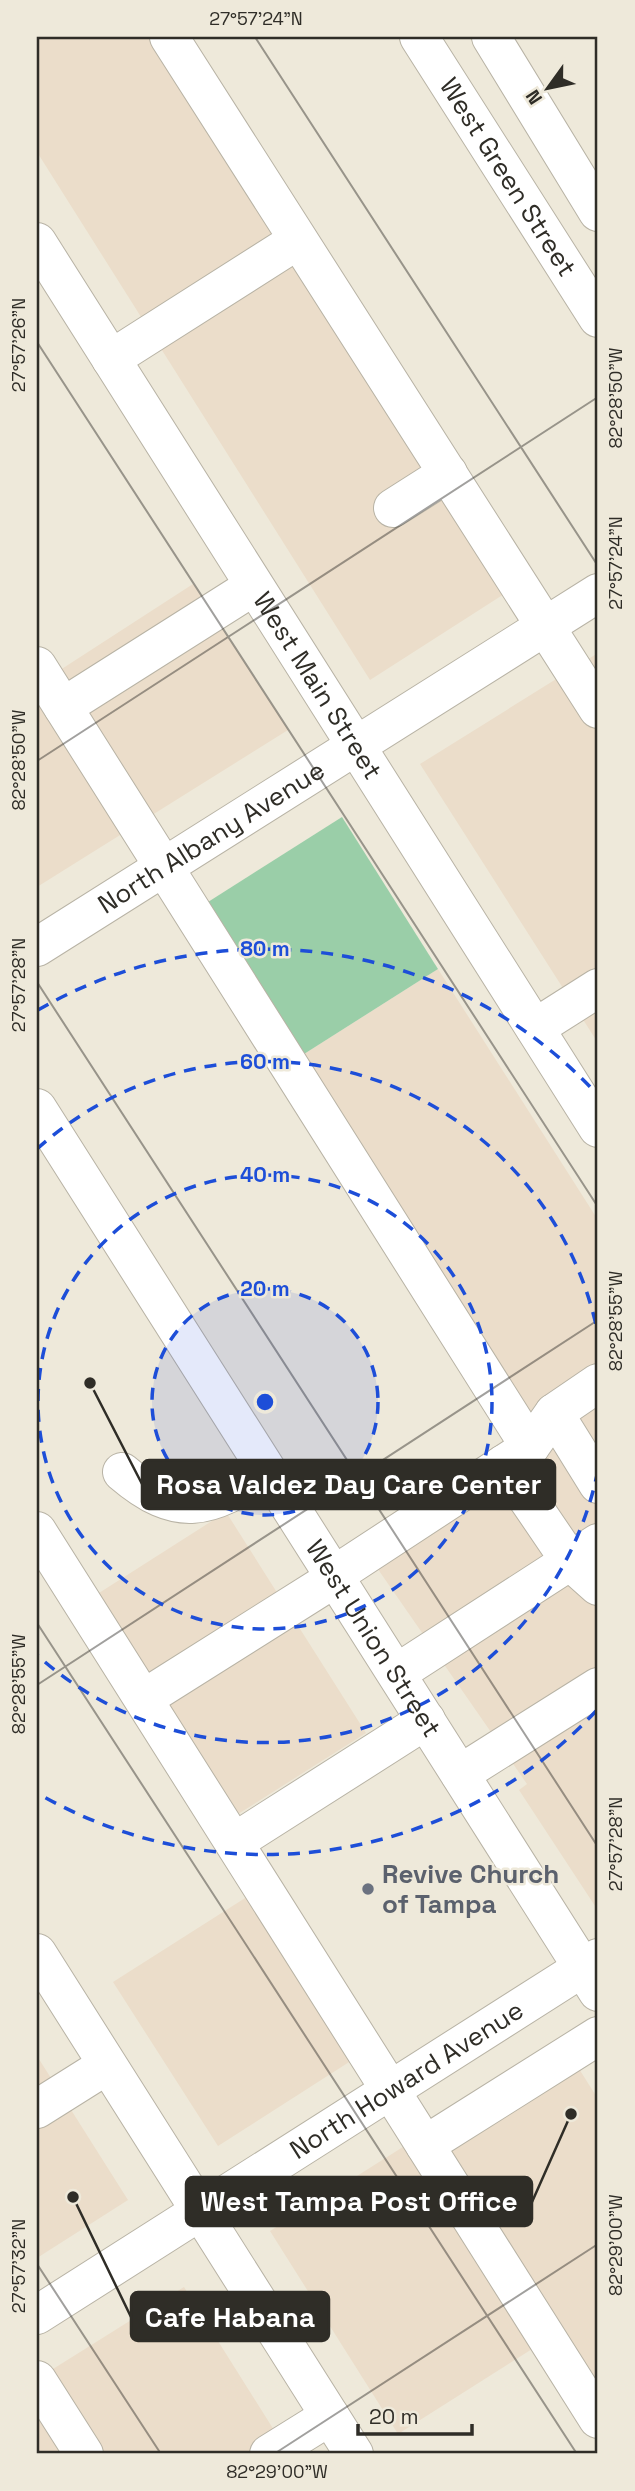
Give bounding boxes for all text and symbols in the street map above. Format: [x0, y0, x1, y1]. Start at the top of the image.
text: 27°57'24"N [209, 7, 303, 30]
north arrow [512, 52, 582, 122]
street label: West Green Street [432, 71, 584, 283]
text: N [520, 85, 548, 109]
text: 27°57'26"N [7, 298, 30, 392]
text: 82°28'50"W [604, 347, 627, 449]
text: 27°57'24"N [604, 516, 627, 610]
street label: West Main Street [246, 585, 390, 786]
text: 82°28'50"W [7, 709, 30, 811]
street label: North Albany Avenue [91, 753, 331, 921]
text: 80 m [240, 935, 290, 962]
text: 27°57'28"N [7, 938, 30, 1032]
text: 60 m [240, 1048, 290, 1075]
text: 40 m [240, 1161, 290, 1188]
text: 82°28'55"W [604, 1271, 627, 1371]
text: 20 m [240, 1275, 290, 1302]
centre of rings [253, 1390, 277, 1414]
callout: Rosa Valdez Day Care Center [142, 1460, 555, 1509]
text: Rosa Valdez Day Care Center [156, 1466, 542, 1502]
street label: West Union Street [298, 1533, 449, 1744]
text: 82°28'55"W [7, 1634, 30, 1734]
text: 27°57'28"N [604, 1797, 627, 1891]
place label: Revive Church of Tampa [382, 1857, 559, 1921]
marker: Revive Church of Tampa [360, 1881, 376, 1897]
street label: North Howard Avenue [283, 1993, 530, 2167]
callout: West Tampa Post Office [186, 2177, 532, 2226]
text: West Tampa Post Office [200, 2183, 518, 2219]
text: 82°29'00"W [604, 2194, 627, 2296]
text: 27°57'32"N [7, 2219, 30, 2313]
callout: Cafe Habana [131, 2292, 329, 2341]
text: Cafe Habana [145, 2299, 315, 2335]
scale bar [358, 2393, 472, 2437]
text: 20 m [369, 2403, 419, 2430]
text: 82°29'00"W [226, 2460, 328, 2483]

